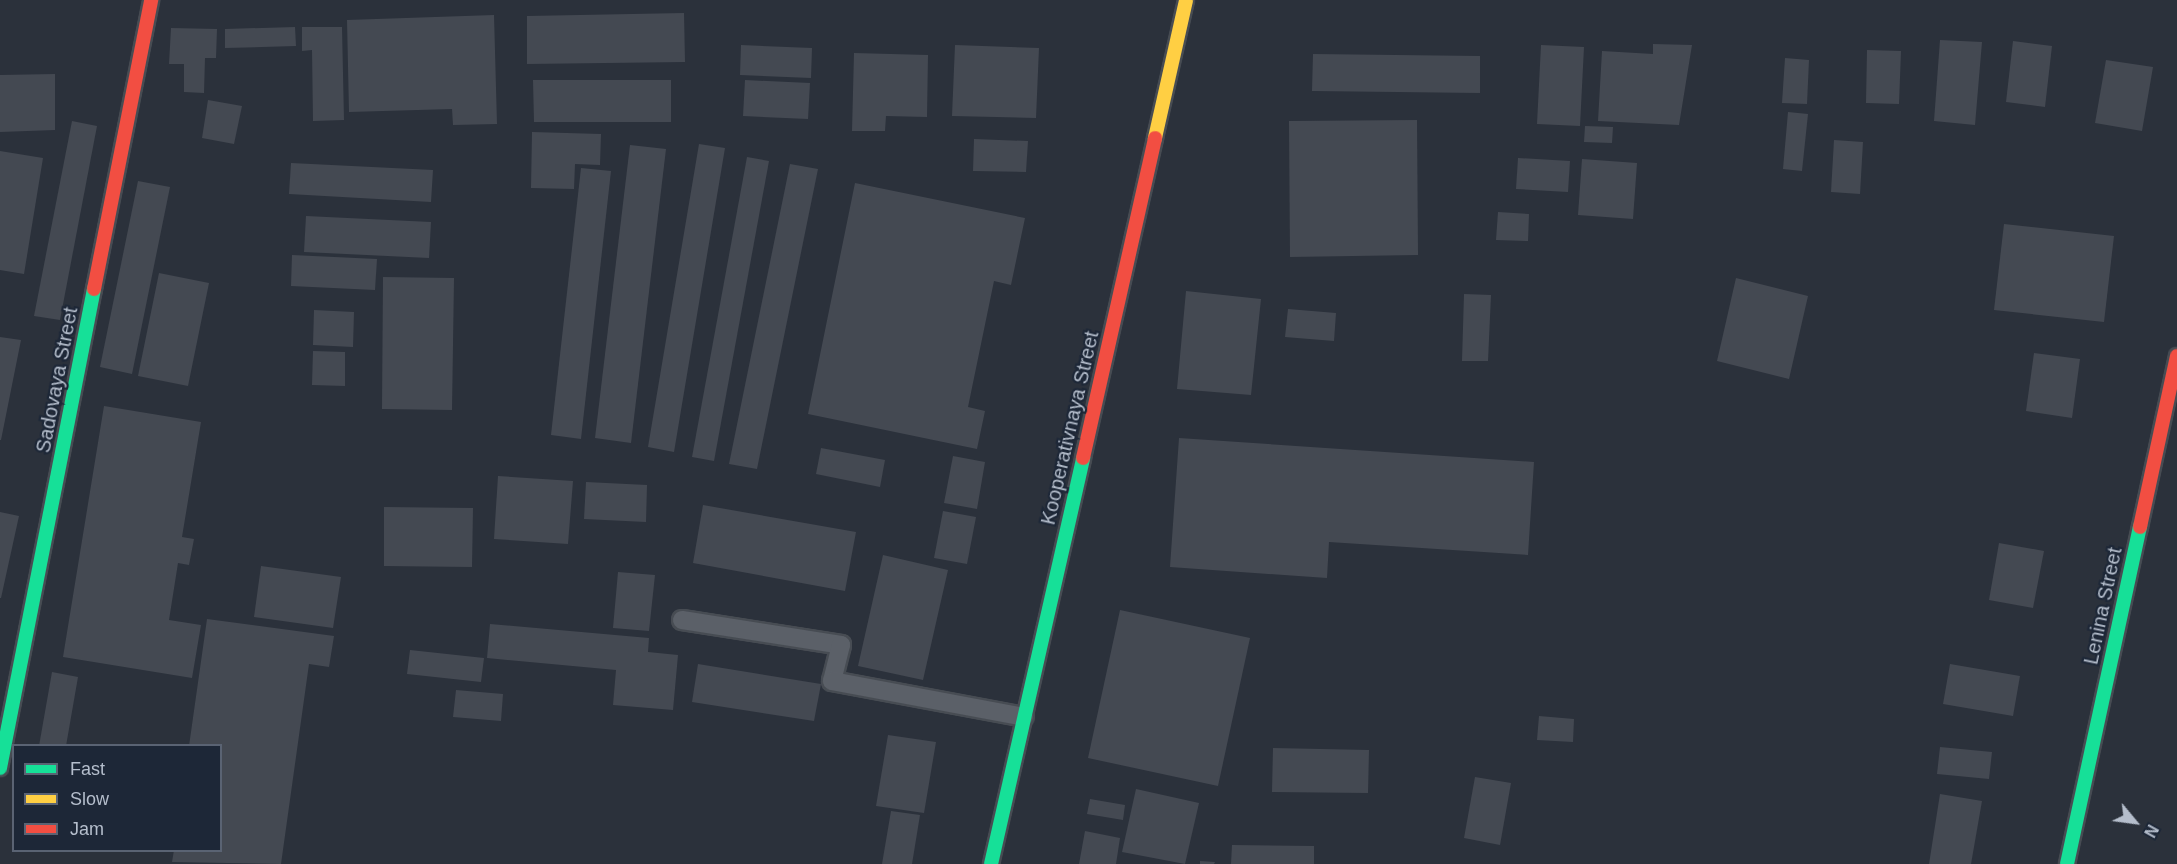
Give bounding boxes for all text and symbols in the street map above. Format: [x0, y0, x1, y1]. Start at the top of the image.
street label: Sadovaya Street [31, 305, 83, 455]
street label: Kooperativnaya Street [1036, 329, 1104, 527]
street label: Lenina Street [2079, 545, 2127, 667]
legend [12, 744, 222, 852]
text: Fast [70, 759, 105, 779]
text: Slow [70, 789, 109, 809]
north arrow [2105, 792, 2165, 852]
text: Jam [70, 819, 104, 839]
text: N [2141, 822, 2161, 840]

